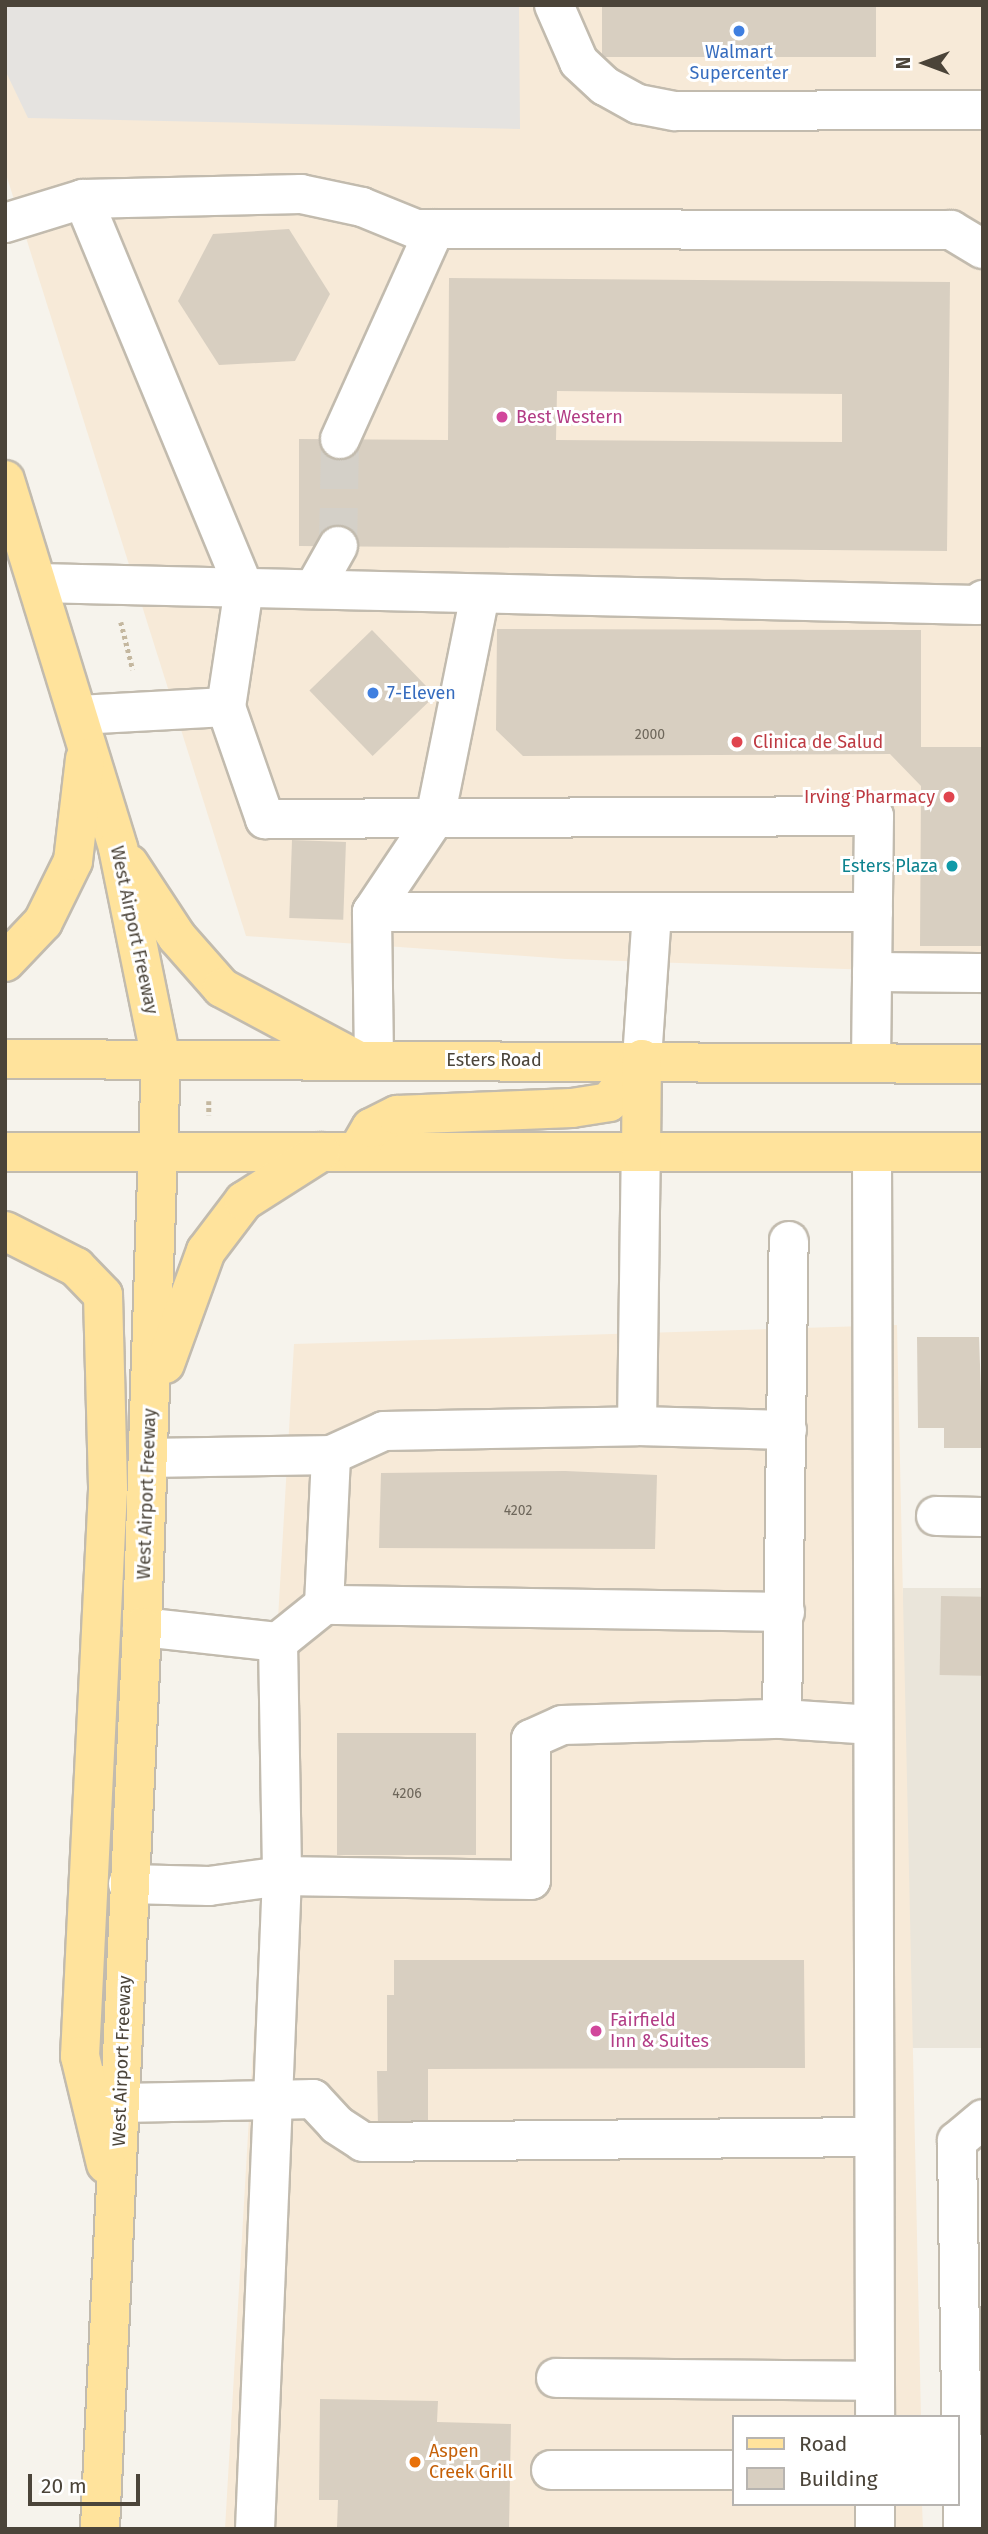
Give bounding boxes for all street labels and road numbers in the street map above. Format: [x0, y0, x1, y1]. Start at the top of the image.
street label: West Airport Freeway [106, 844, 162, 1016]
street label: Esters Road [446, 1049, 542, 1071]
street label: West Airport Freeway [133, 1408, 161, 1580]
street label: West Airport Freeway [108, 1975, 136, 2147]

